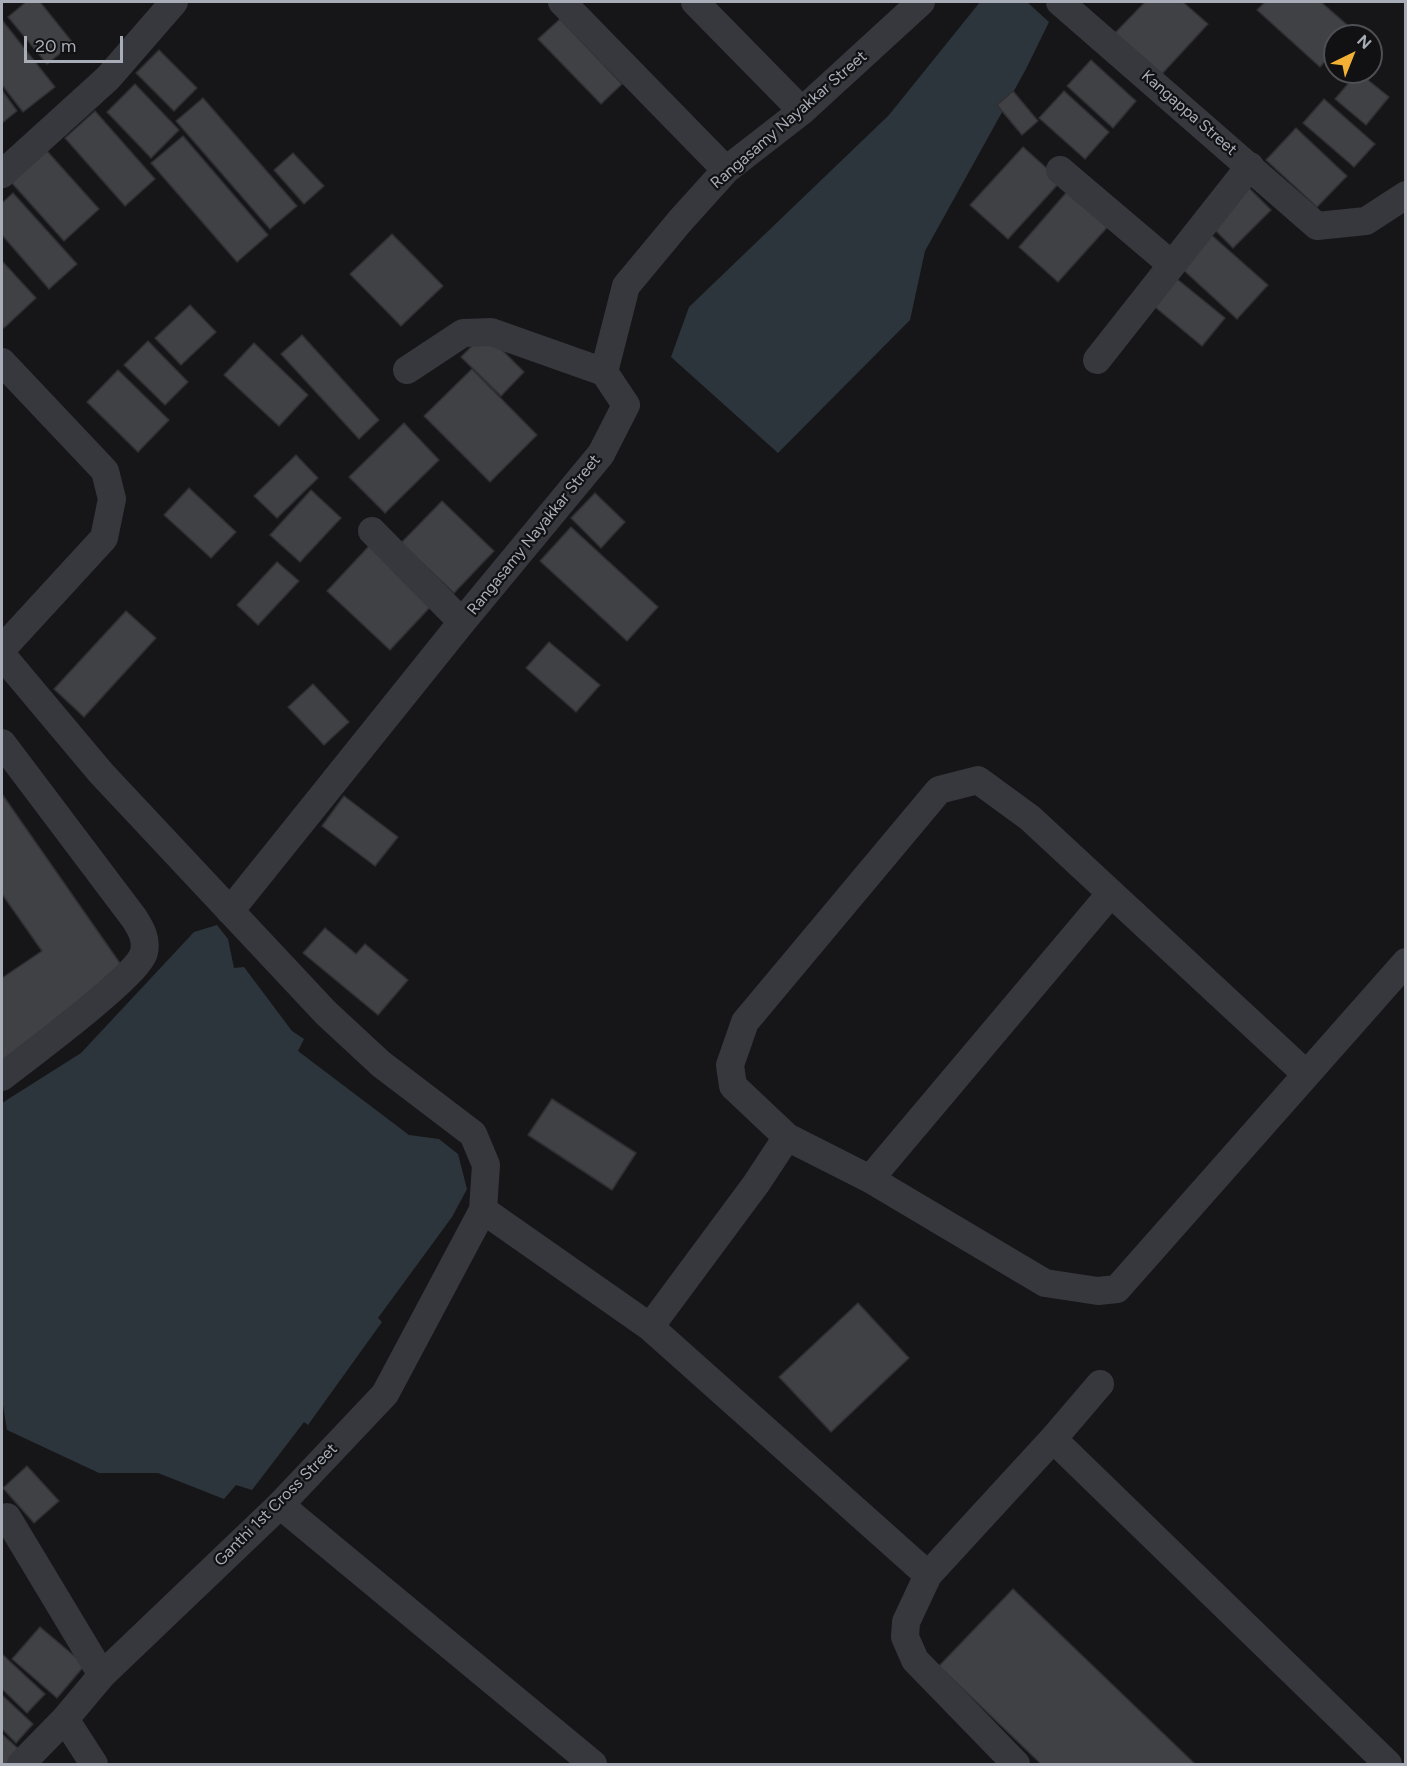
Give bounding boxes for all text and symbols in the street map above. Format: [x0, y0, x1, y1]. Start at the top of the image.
scale bar [27, 24, 126, 62]
north arrow [1323, 24, 1383, 84]
text: N [1353, 31, 1375, 53]
text: 20 m [35, 35, 76, 57]
street label: Rangasamy Nayakkar Street [707, 47, 871, 193]
street label: Kangappa Street [1137, 66, 1241, 160]
street label: Rangasamy Nayakkar Street [463, 451, 605, 619]
street label: Ganthi 1st Cross Street [211, 1440, 341, 1570]

